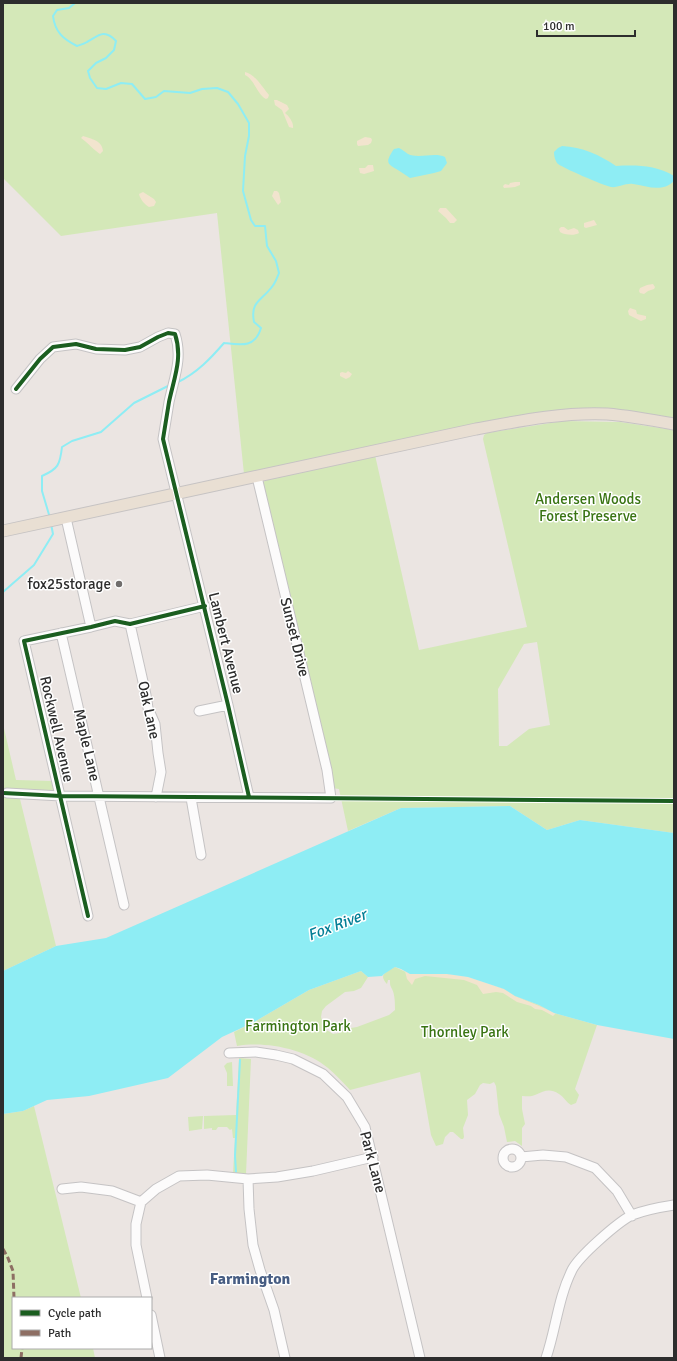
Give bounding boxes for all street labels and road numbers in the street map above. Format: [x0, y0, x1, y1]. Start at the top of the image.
street label: Lambert Avenue [205, 590, 247, 696]
street label: Sunset Drive [276, 596, 314, 678]
street label: Rockwell Avenue [36, 674, 78, 784]
street label: Oak Lane [134, 679, 164, 741]
street label: Maple Lane [70, 707, 104, 783]
street label: Park Lane [356, 1129, 390, 1195]

